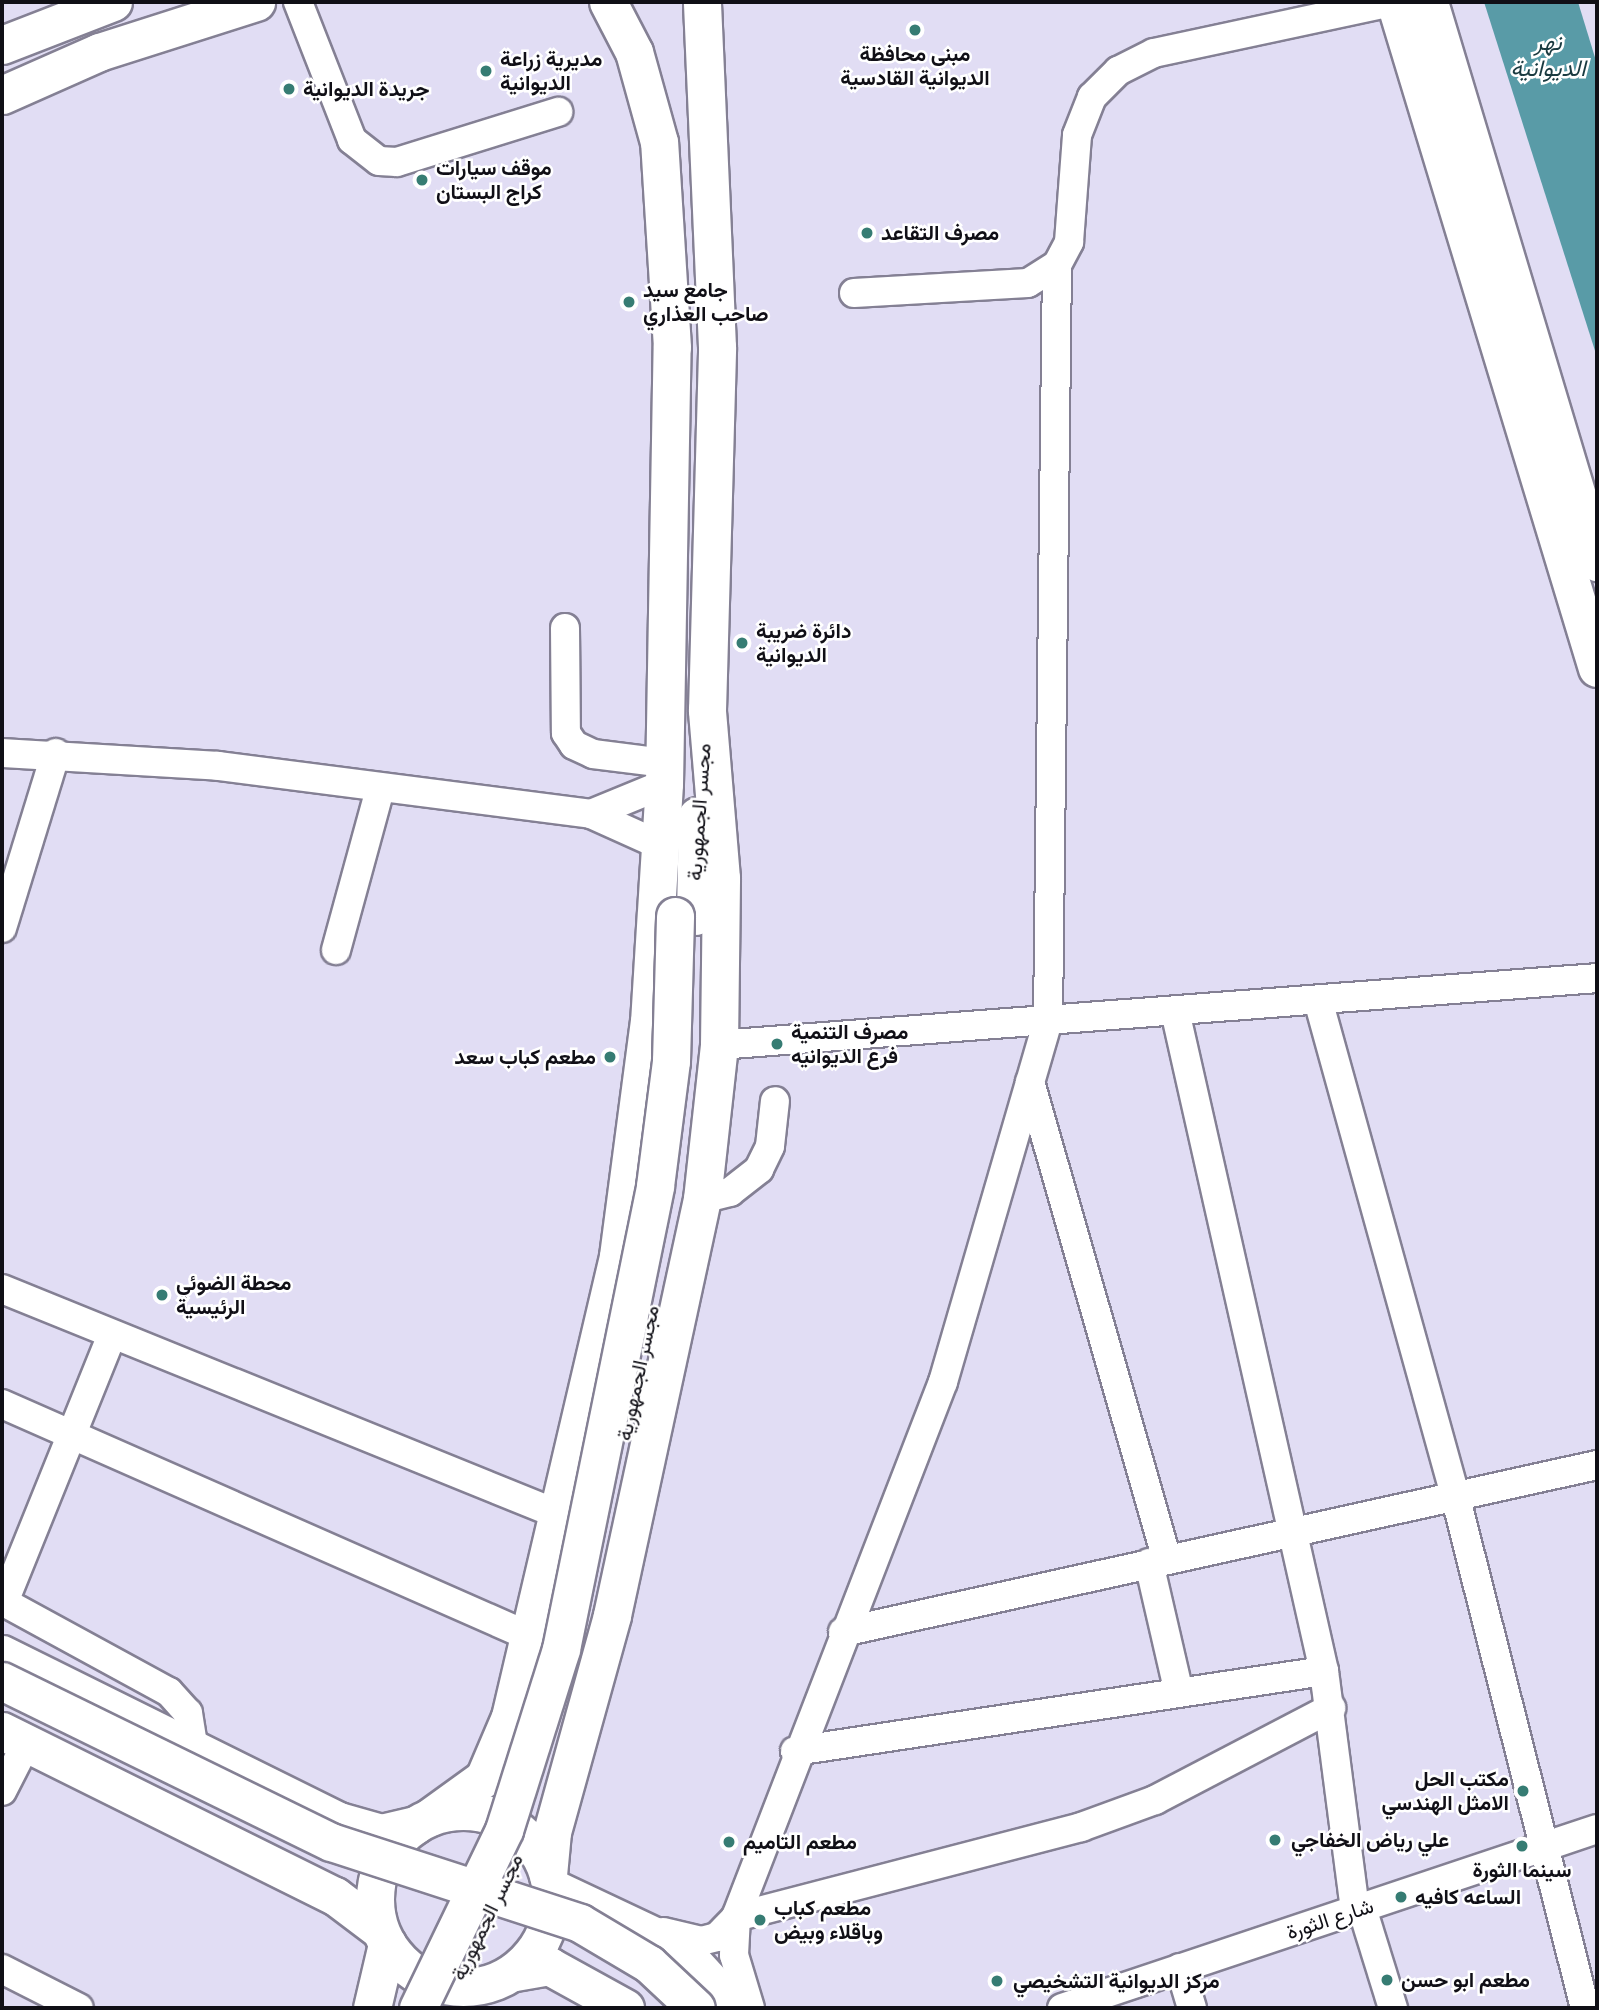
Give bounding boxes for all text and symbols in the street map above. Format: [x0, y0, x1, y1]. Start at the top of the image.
marker: مبنى محافظة الديوانية القادسية [907, 22, 923, 38]
water label: نهر الديوانية [1511, 29, 1585, 83]
place label: مبنى محافظة الديوانية القادسية [840, 41, 990, 91]
place label: مديرية زراعة الديوانية [500, 46, 602, 96]
marker: مديرية زراعة الديوانية [478, 63, 494, 79]
place label: جريدة الديوانية [303, 76, 429, 102]
marker: جريدة الديوانية [281, 81, 297, 97]
place label: موقف سيارات كراج البستان [436, 155, 552, 205]
marker: موقف سيارات كراج البستان [414, 172, 430, 188]
place label: مصرف التقاعد [881, 220, 999, 246]
marker: مصرف التقاعد [859, 225, 875, 241]
place label: جامع سيد صاحب العذاري [643, 277, 769, 327]
marker: جامع سيد صاحب العذاري [621, 294, 637, 310]
place label: دائرة ضريبة الديوانية [756, 618, 851, 668]
marker: دائرة ضريبة الديوانية [734, 635, 750, 651]
street label: مجسر الجمهورية [682, 742, 716, 882]
place label: مصرف التنمية فرع الديوانيه [791, 1019, 908, 1069]
marker: مصرف التنمية فرع الديوانيه [769, 1036, 785, 1052]
place label: مطعم كباب سعد [454, 1044, 596, 1070]
marker: مطعم كباب سعد [602, 1049, 618, 1065]
place label: محطة الضوئي الرئيسية [176, 1270, 291, 1320]
marker: محطة الضوئي الرئيسية [154, 1287, 170, 1303]
street label: مجسر الجمهورية [611, 1303, 665, 1443]
place label: مكتب الحل الامثل الهندسي [1382, 1766, 1509, 1816]
marker: مكتب الحل الامثل الهندسي [1515, 1783, 1531, 1799]
place label: علي رياض الخفاجي [1291, 1827, 1449, 1853]
place label: مطعم التاميم [743, 1829, 857, 1855]
marker: علي رياض الخفاجي [1265, 1830, 1285, 1850]
marker: مطعم التاميم [721, 1834, 737, 1850]
marker: سينما الثورة [1514, 1838, 1530, 1854]
street label: مجسر الجمهورية [446, 1850, 528, 1984]
place label: سينما الثورة [1473, 1857, 1571, 1883]
place label: الساعه كافيه [1415, 1884, 1521, 1910]
marker: الساعه كافيه [1393, 1889, 1409, 1905]
street label: شارع الثورة [1283, 1893, 1377, 1945]
place label: مطعم كباب وباقلاء وبيض [774, 1895, 883, 1945]
marker: مطعم كباب وباقلاء وبيض [752, 1912, 768, 1928]
place label: مطعم ابو حسن [1401, 1967, 1530, 1993]
place label: مركز الديوانية التشخيصي [1013, 1968, 1220, 1994]
marker: مركز الديوانية التشخيصي [987, 1971, 1007, 1991]
marker: مطعم ابو حسن [1379, 1972, 1395, 1988]

